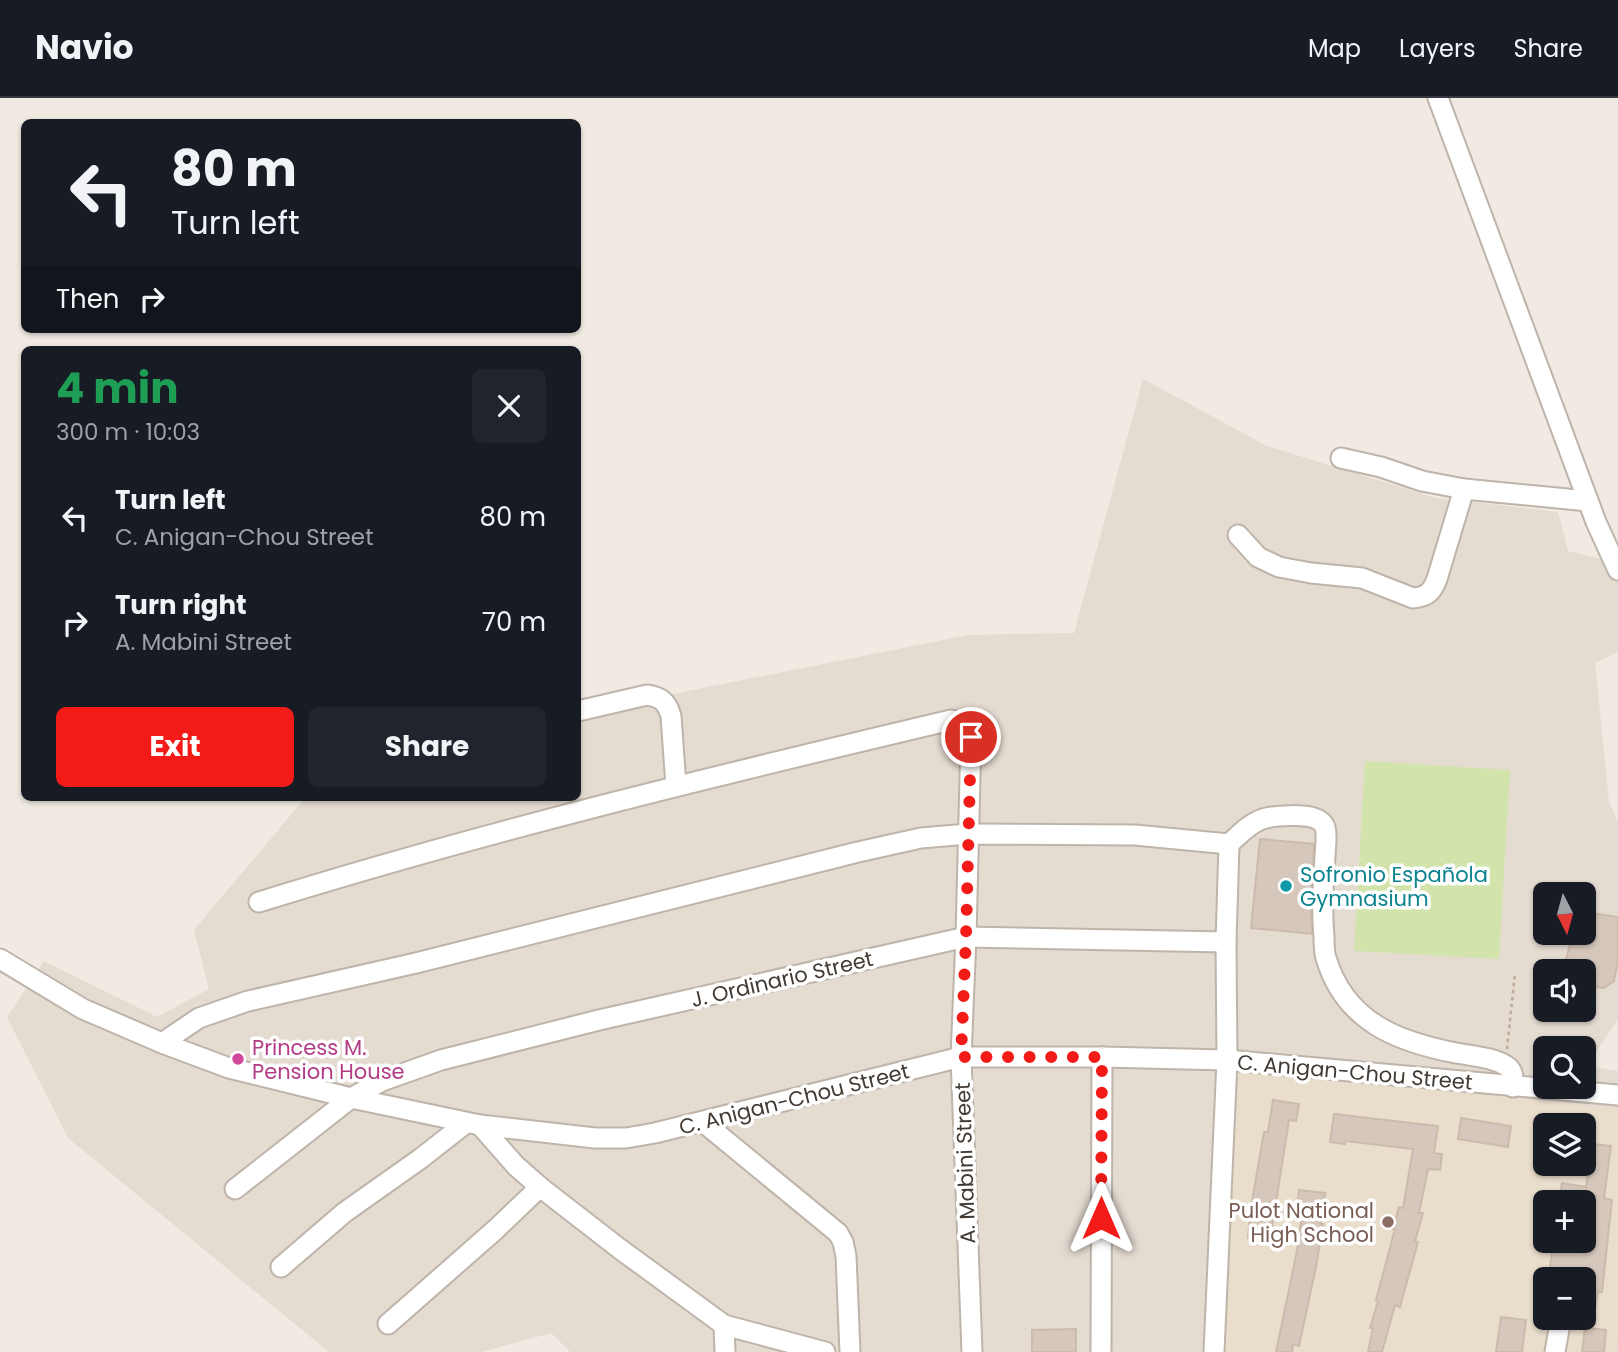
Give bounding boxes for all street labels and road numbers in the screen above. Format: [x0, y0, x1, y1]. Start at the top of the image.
street label: J. Ordinario Street [688, 944, 876, 1014]
street label: C. Anigan-Chou Street [1236, 1047, 1474, 1097]
street label: C. Anigan-Chou Street [676, 1056, 912, 1142]
street label: A. Mabini Street [948, 1082, 982, 1244]

